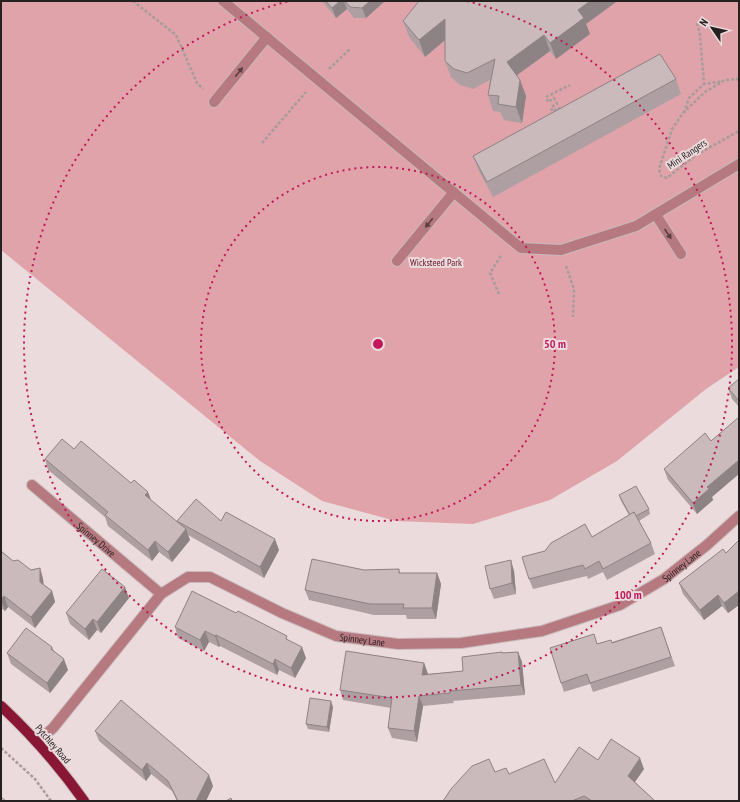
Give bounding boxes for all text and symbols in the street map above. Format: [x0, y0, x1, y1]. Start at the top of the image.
north arrow [692, 8, 732, 48]
text: N [696, 16, 711, 29]
one-way arrow [234, 66, 243, 77]
street label: Mini Rangers [665, 136, 710, 172]
one-way arrow [425, 217, 433, 228]
one-way arrow [664, 229, 672, 239]
park label: Wicksteed Park [410, 256, 462, 269]
text: 50 m [544, 336, 566, 351]
centre of rings [371, 337, 385, 351]
street label: Spinney Drive [74, 519, 118, 559]
street label: Spinney Lane [659, 546, 703, 585]
text: 100 m [614, 587, 642, 602]
street label: Spinney Lane [339, 630, 386, 649]
street label: Pytchley Road [32, 722, 74, 766]

